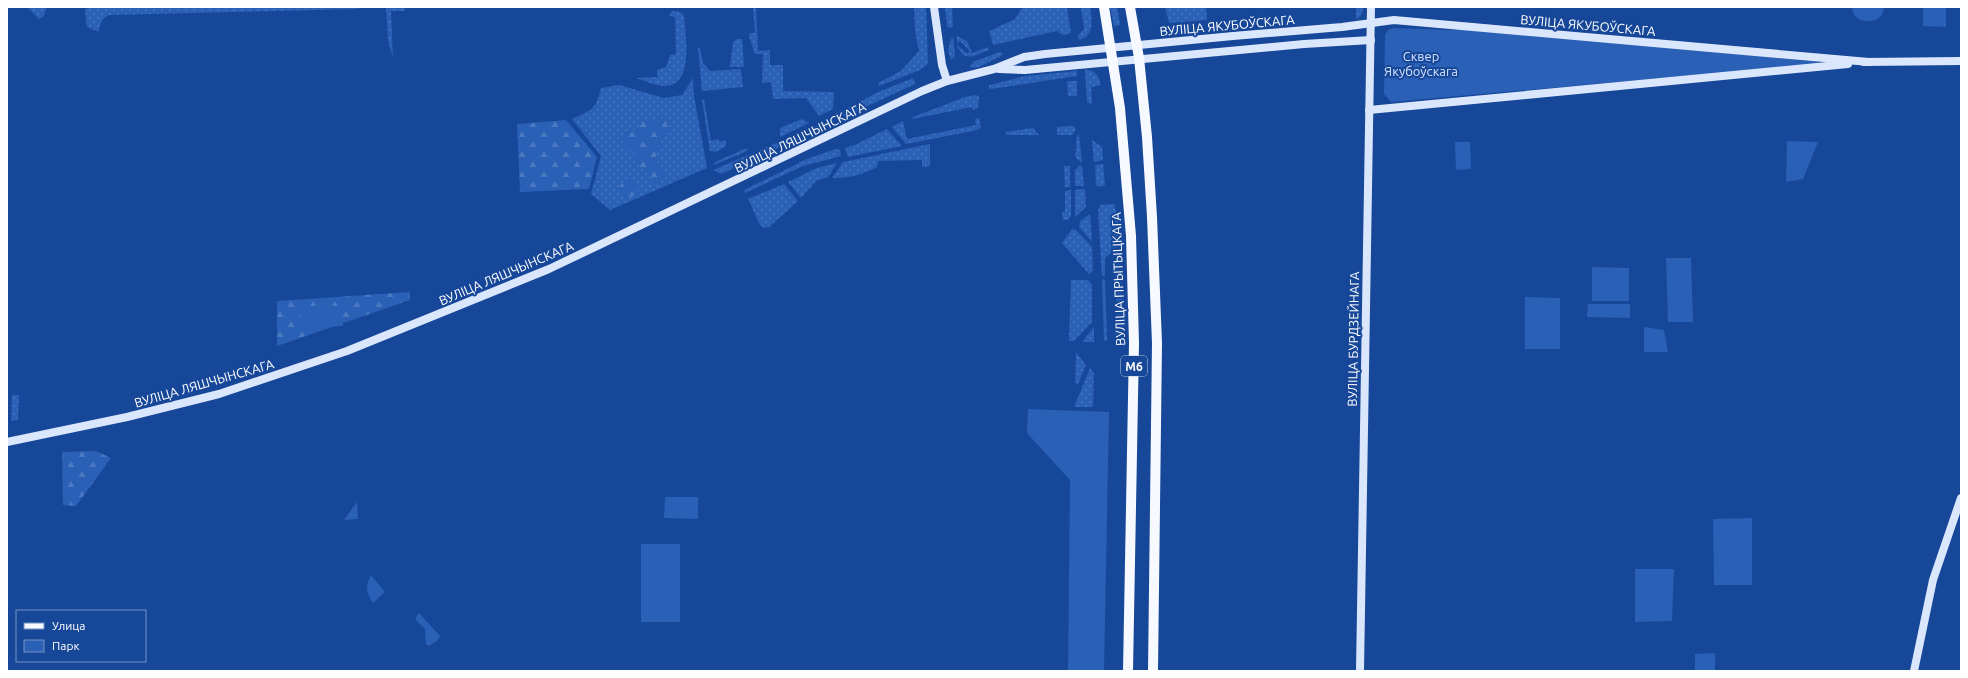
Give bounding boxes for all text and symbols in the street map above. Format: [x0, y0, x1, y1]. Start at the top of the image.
street label: ВУЛІЦА ЯКУБОЎСКАГА [1159, 12, 1296, 38]
street label: ВУЛІЦА ЯКУБОЎСКАГА [1520, 12, 1657, 38]
park label: Сквер Якубоўскага [1384, 49, 1458, 78]
street label: ВУЛІЦА ЛЯШЧЫНСКАГА [732, 99, 869, 175]
street label: ВУЛІЦА ПРЫТЫЦКАГА [1109, 211, 1127, 346]
street label: ВУЛІЦА ЛЯШЧЫНСКАГА [437, 238, 576, 308]
street label: ВУЛІЦА БУРДЗЕЙНАГА [1345, 271, 1361, 407]
street label: ВУЛІЦА ЛЯШЧЫНСКАГА [133, 356, 276, 410]
road number: М6 [1121, 356, 1147, 376]
legend [16, 610, 146, 662]
text: Улица [52, 619, 85, 632]
text: Парк [52, 639, 80, 652]

